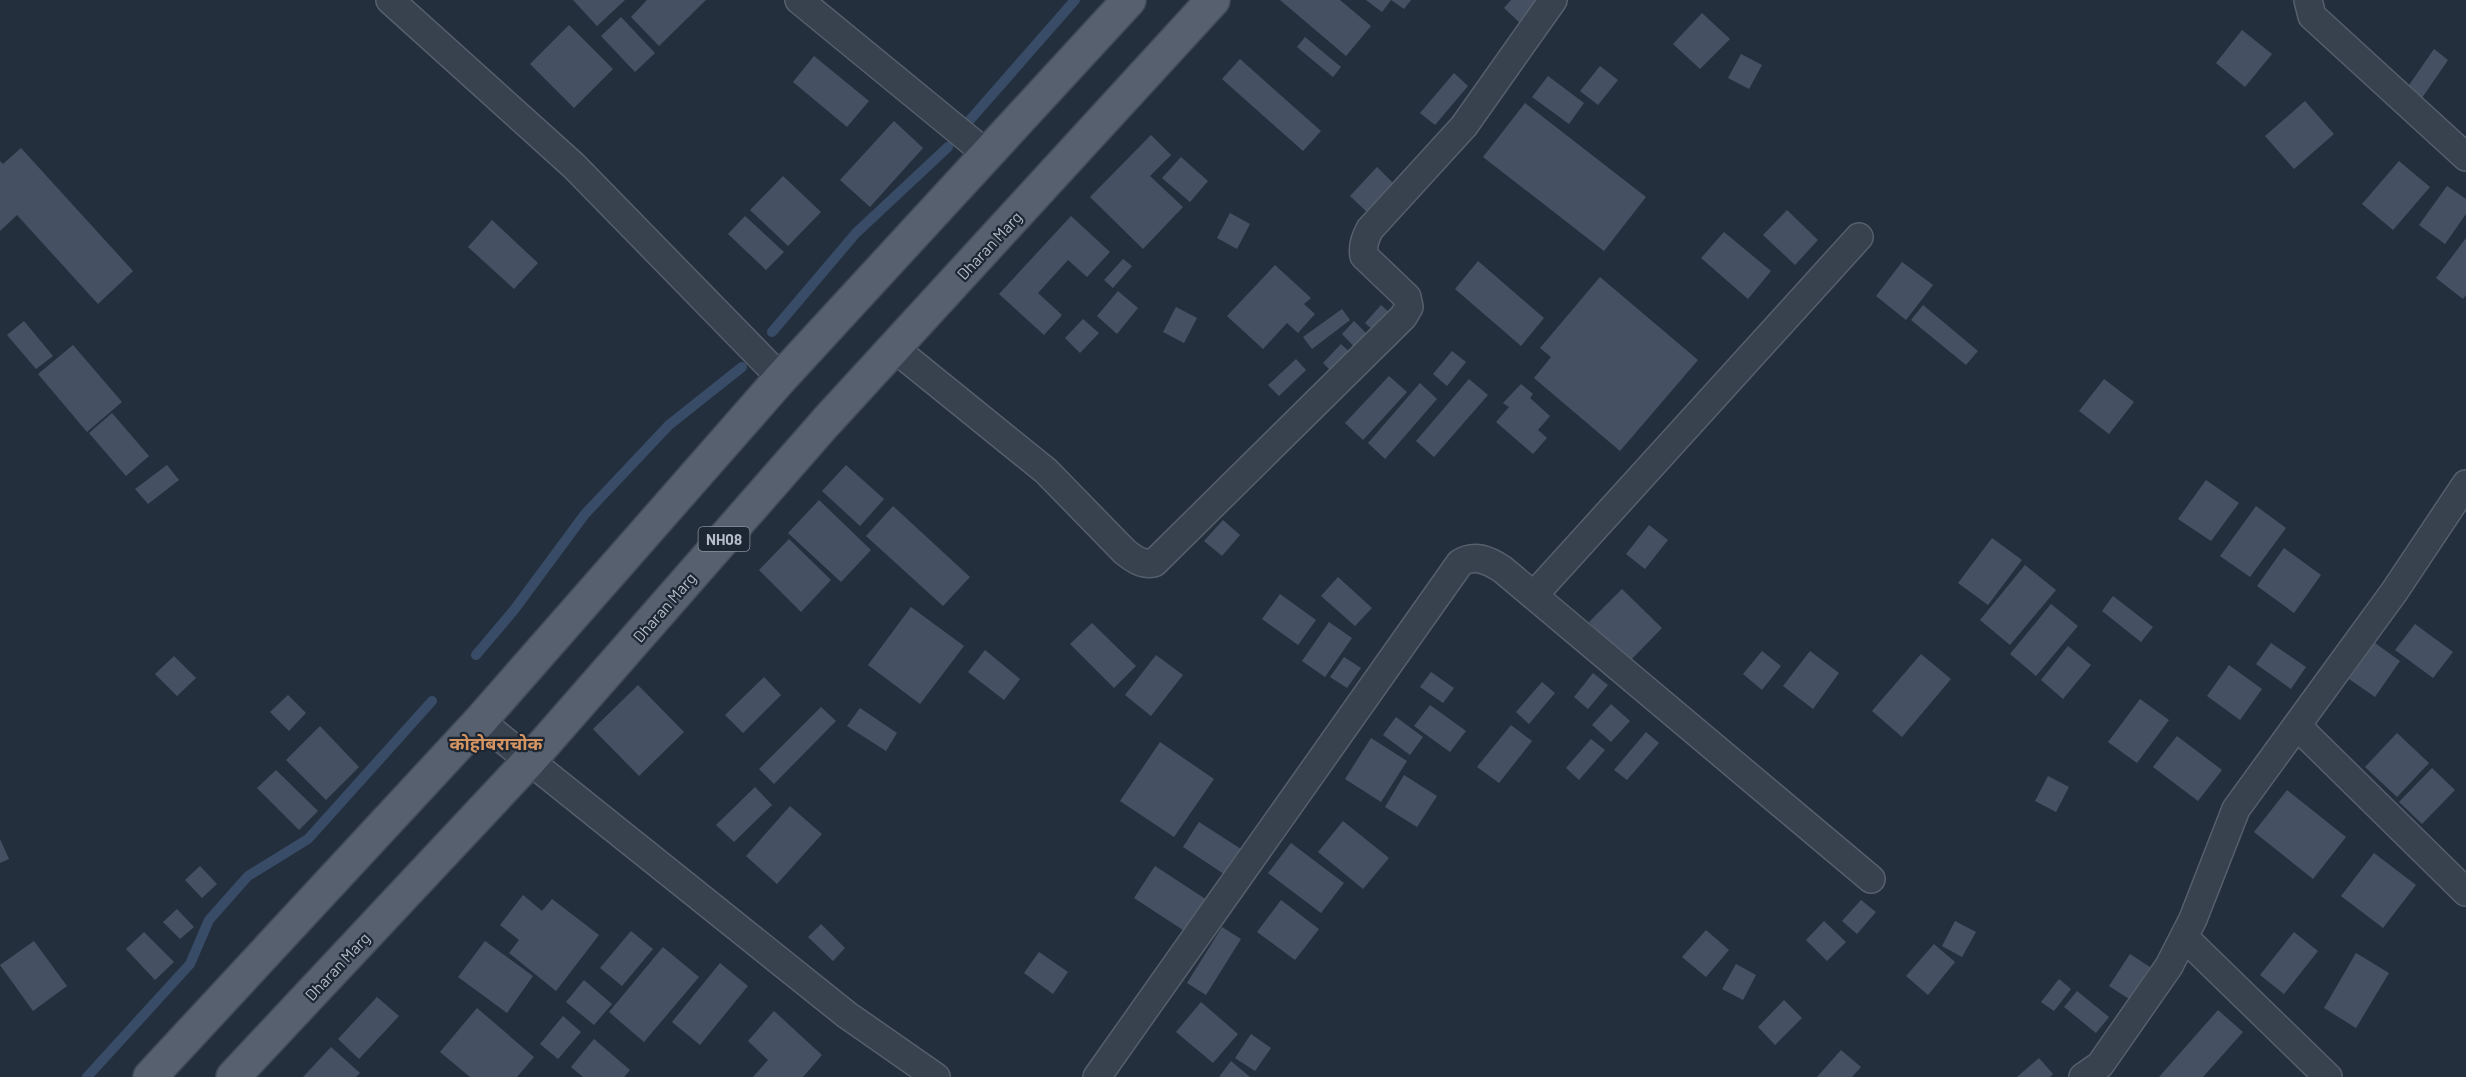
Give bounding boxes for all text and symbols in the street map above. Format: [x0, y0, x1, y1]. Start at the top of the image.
street label: Dharan Marg [953, 207, 1025, 283]
road number: NH08 [698, 527, 750, 551]
street label: Dharan Marg [629, 568, 699, 646]
district label: कोहोबराचोक [450, 732, 543, 754]
street label: Dharan Marg [301, 928, 373, 1004]

